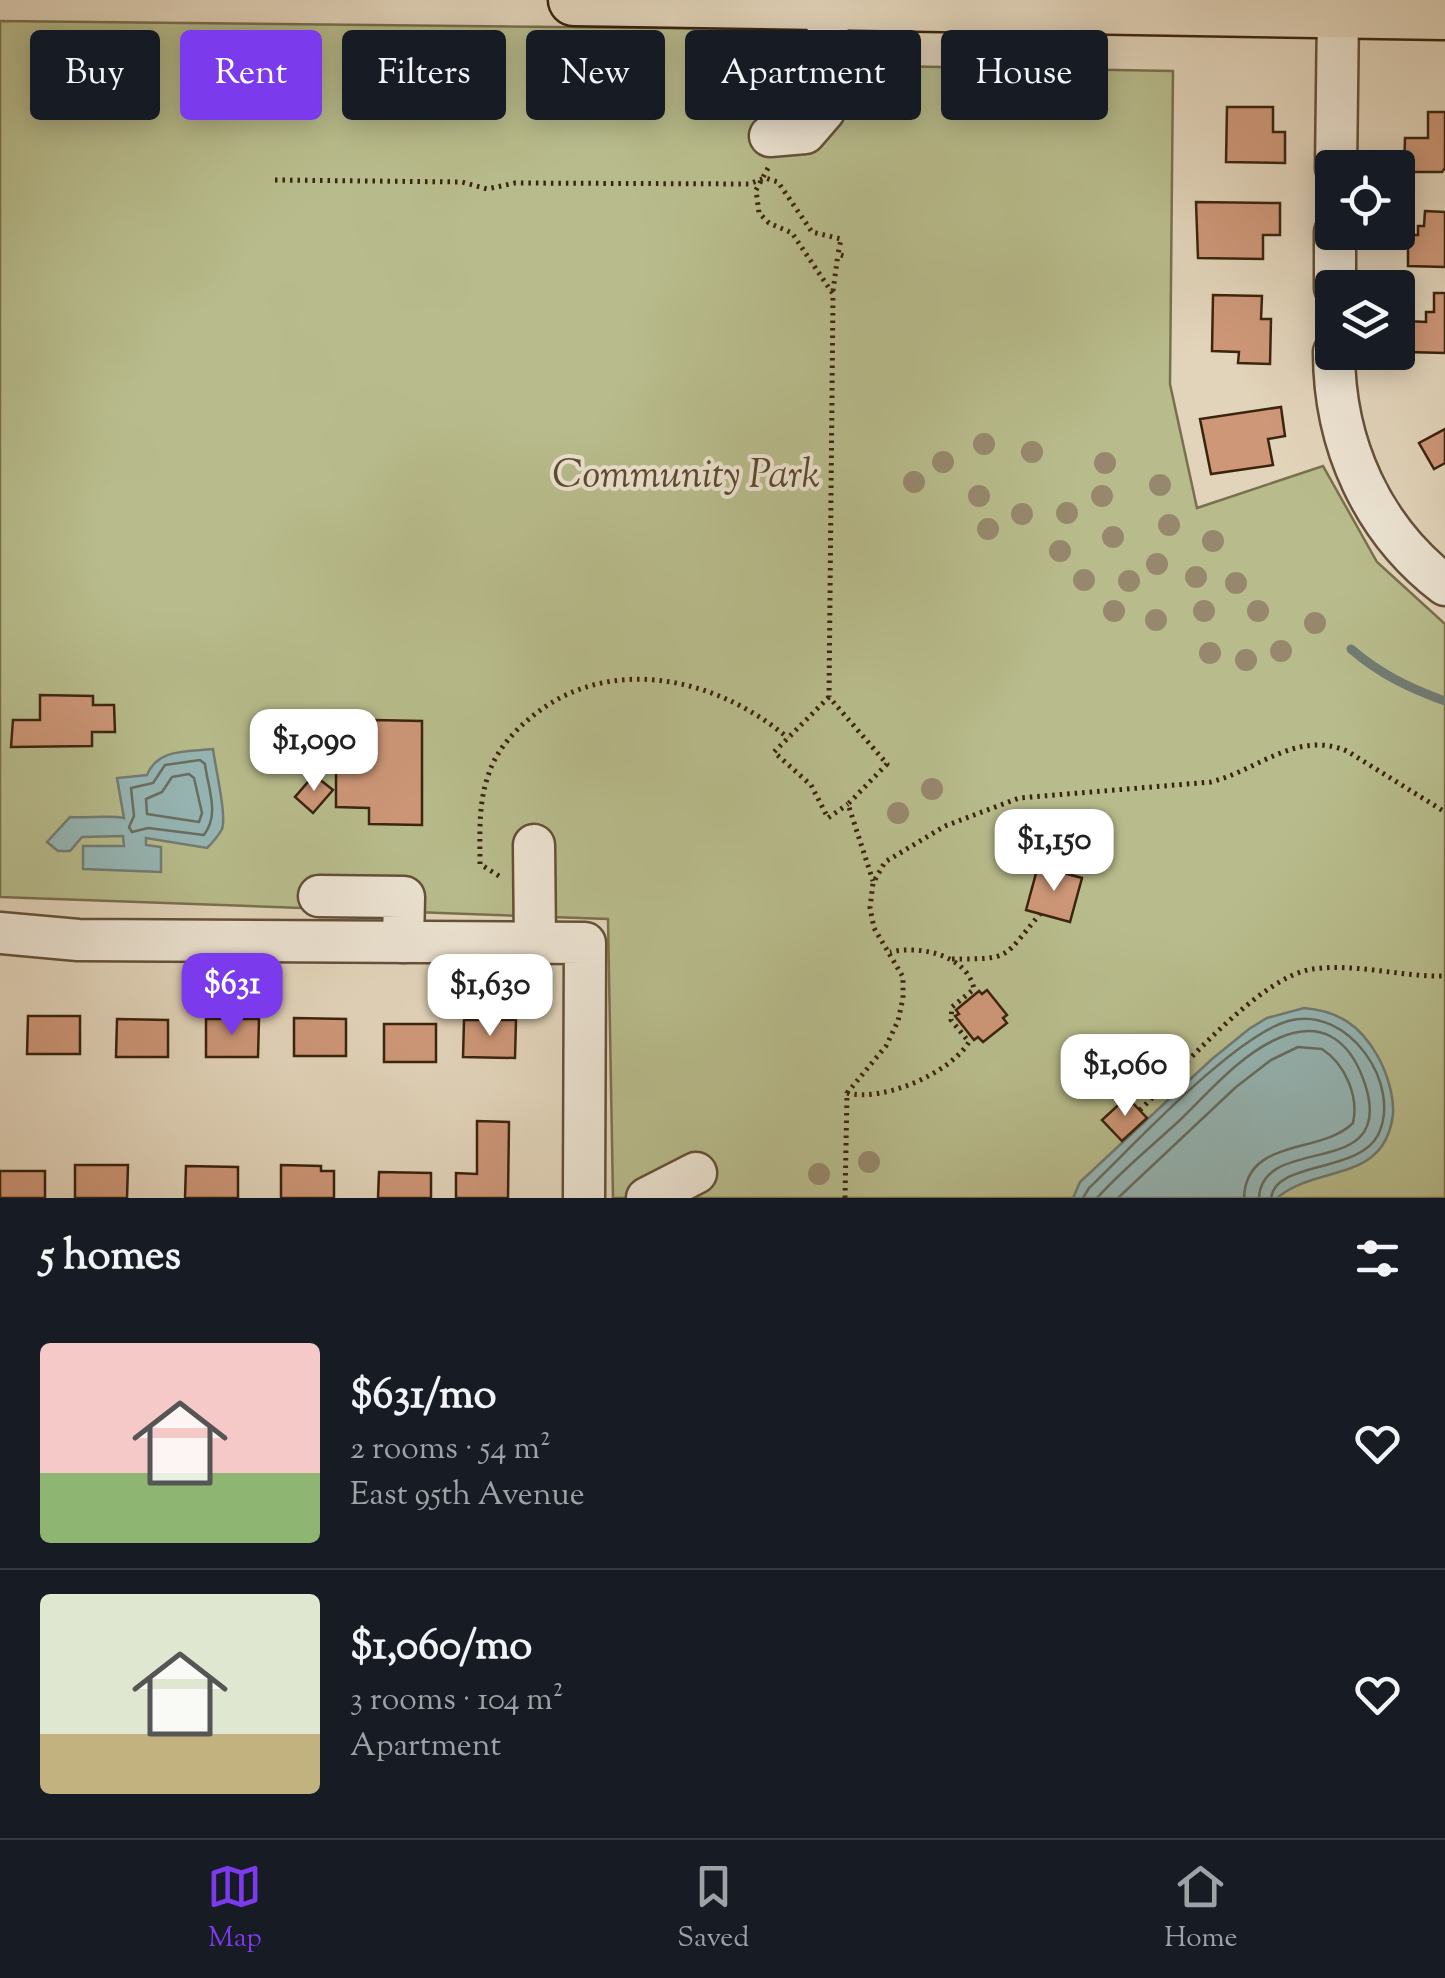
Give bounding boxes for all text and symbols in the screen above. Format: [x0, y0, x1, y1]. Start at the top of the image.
chip: Buy [30, 30, 160, 120]
chip: Rent [180, 30, 322, 120]
chip: Filters [342, 30, 506, 120]
chip: New [526, 30, 665, 120]
chip: Apartment [685, 30, 921, 120]
chip: House [941, 30, 1108, 120]
map controls [1315, 150, 1415, 370]
button: locate [1315, 150, 1415, 250]
button: layers [1315, 270, 1415, 370]
park label: Community Park [552, 449, 820, 506]
pin: $1,090 [233, 709, 395, 794]
text: $1,090 [272, 718, 356, 764]
pin: $1,150 [973, 809, 1135, 894]
text: $1,150 [1017, 818, 1091, 864]
pin: $631 [173, 953, 291, 1038]
pin: $1,630 [409, 954, 571, 1039]
text: $631 [204, 962, 260, 1008]
text: $1,630 [450, 963, 530, 1009]
pin: $1,060 [1044, 1034, 1206, 1119]
text: $1,060 [1083, 1043, 1167, 1089]
text: 5 homes [40, 1228, 181, 1288]
icon: filters [1350, 1231, 1405, 1286]
text: $631/mo [350, 1367, 496, 1427]
icon: home [120, 1383, 240, 1503]
icon: heart [1350, 1416, 1405, 1471]
text: 2 rooms · 54 m² [350, 1427, 551, 1473]
text: East 95th Avenue [350, 1473, 585, 1519]
text: $1,060/mo [350, 1618, 532, 1678]
icon: home [120, 1634, 240, 1754]
icon: heart [1350, 1667, 1405, 1722]
text: 3 rooms · 104 m² [350, 1678, 564, 1724]
text: Apartment [350, 1724, 501, 1770]
tab: Map [207, 1859, 262, 1959]
tab: Saved [677, 1859, 749, 1959]
tab: Home [1164, 1859, 1238, 1959]

